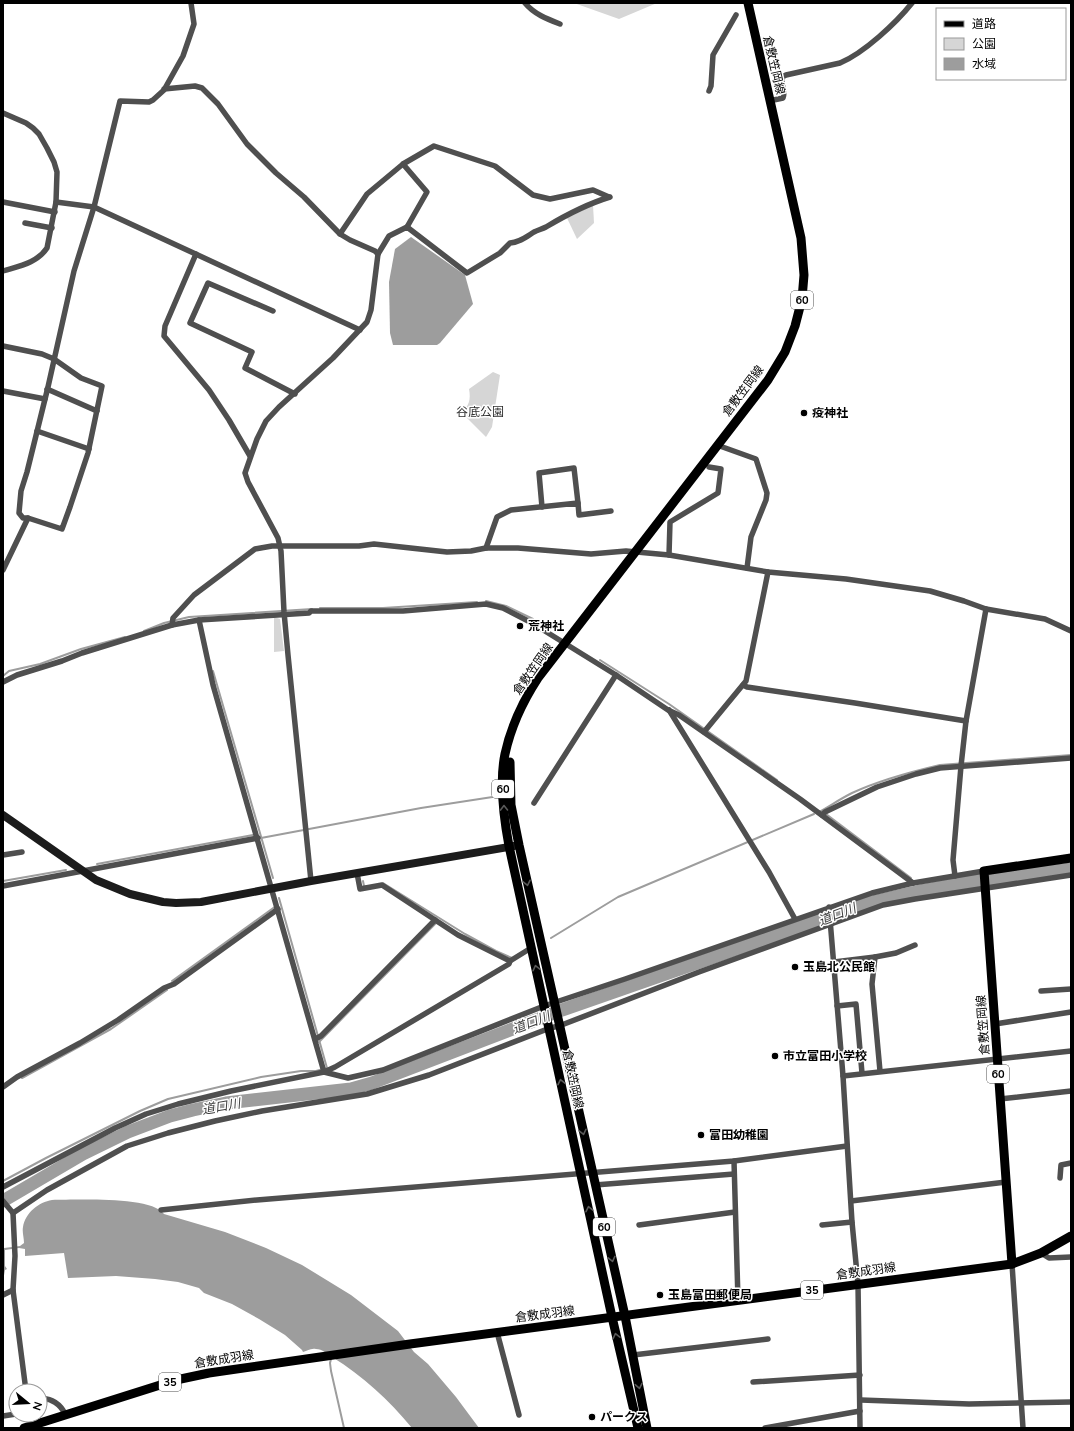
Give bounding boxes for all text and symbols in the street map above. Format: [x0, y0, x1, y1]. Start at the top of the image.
legend [936, 8, 1066, 80]
text: 道路 [972, 16, 996, 32]
street label: 倉敷笠岡線 [759, 34, 789, 96]
text: 公園 [972, 36, 996, 52]
text: 水域 [972, 56, 996, 72]
road number: 60 [791, 291, 813, 309]
street label: 倉敷笠岡線 [719, 362, 767, 420]
park label: 谷底公園 [456, 404, 504, 420]
place label: 疫神社 [812, 405, 848, 421]
marker: 疫神社 [799, 408, 809, 418]
place label: 荒神社 [528, 618, 564, 634]
marker: 荒神社 [515, 621, 525, 631]
street label: 倉敷笠岡線 [509, 640, 557, 698]
road number: 60 [492, 780, 514, 798]
one-way arrow [499, 805, 508, 811]
one-way arrow [523, 880, 531, 886]
water label: 道口川 [816, 899, 861, 930]
place label: 玉島北公民館 [803, 959, 875, 975]
marker: 玉島北公民館 [790, 962, 800, 972]
one-way arrow [532, 965, 540, 971]
street label: 倉敷笠岡線 [973, 995, 993, 1055]
water label: 道口川 [510, 1007, 555, 1038]
street label: 倉敷笠岡線 [559, 1048, 587, 1110]
place label: 市立富田小学校 [783, 1048, 867, 1064]
marker: 市立富田小学校 [770, 1051, 780, 1061]
road number: 60 [987, 1065, 1009, 1083]
one-way arrow [558, 1078, 566, 1085]
water label: 道口川 [200, 1094, 244, 1119]
place label: 富田幼稚園 [709, 1127, 769, 1143]
one-way arrow [578, 1129, 586, 1136]
marker: 富田幼稚園 [696, 1130, 706, 1140]
one-way arrow [585, 1205, 593, 1212]
road number: 60 [593, 1218, 615, 1236]
one-way arrow [607, 1256, 615, 1262]
street label: 倉敷成羽線 [835, 1259, 897, 1283]
road number: 35 [801, 1281, 823, 1299]
place label: 玉島富田郵便局 [668, 1287, 752, 1303]
marker: 玉島富田郵便局 [655, 1290, 665, 1300]
street label: 倉敷成羽線 [514, 1302, 576, 1326]
one-way arrow [613, 1332, 621, 1339]
street label: 倉敷成羽線 [193, 1346, 255, 1372]
road number: 35 [159, 1373, 181, 1391]
north arrow [8, 1383, 48, 1423]
one-way arrow [634, 1383, 643, 1389]
text: N [29, 1400, 45, 1412]
place label: パークス [600, 1409, 648, 1425]
marker: パークス [587, 1412, 597, 1422]

